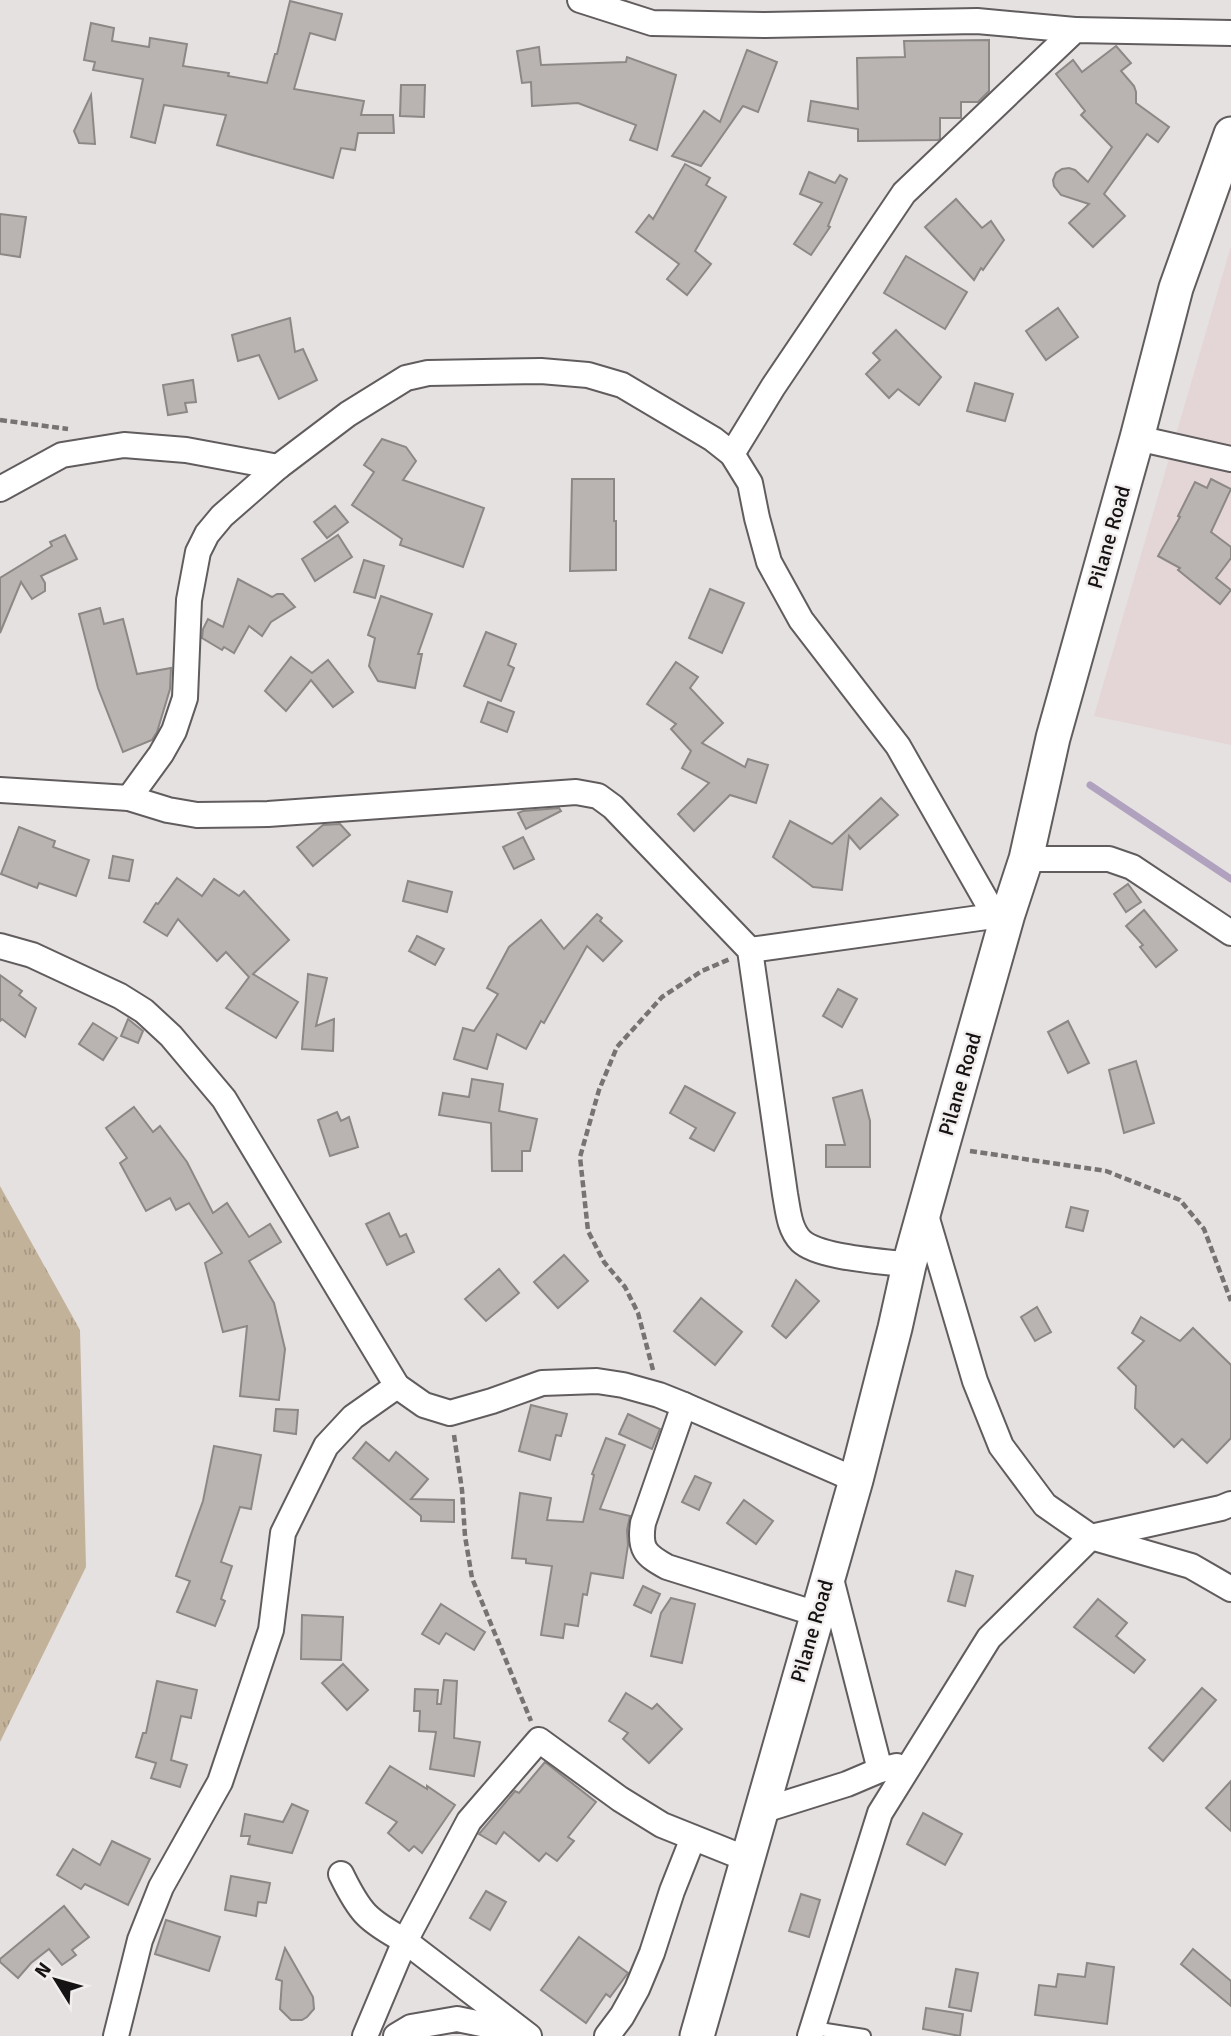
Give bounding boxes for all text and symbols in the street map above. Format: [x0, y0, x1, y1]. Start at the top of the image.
street label: Pilane Road [1082, 482, 1136, 592]
street label: Pilane Road [933, 1029, 987, 1139]
street label: Pilane Road [785, 1576, 839, 1686]
north arrow [21, 1945, 91, 2015]
text: N [30, 1958, 57, 1983]

